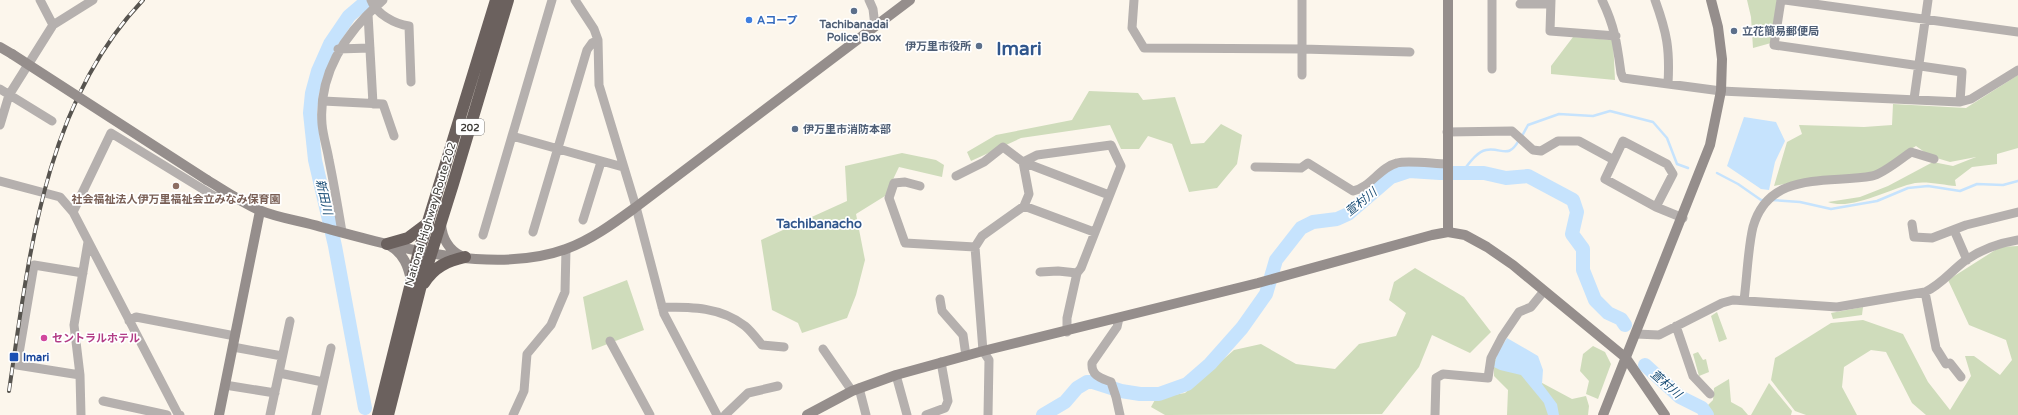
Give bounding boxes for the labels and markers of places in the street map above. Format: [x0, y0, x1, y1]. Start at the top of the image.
marker: Tachibanadai Police Box [849, 6, 859, 16]
place label: Aコープ [757, 14, 798, 27]
marker: Aコープ [744, 15, 754, 25]
place label: Tachibanadai Police Box [818, 18, 889, 44]
place label: 立花簡易郵便局 [1742, 25, 1819, 38]
marker: 立花簡易郵便局 [1729, 26, 1739, 36]
place label: 伊万里市役所 [905, 40, 971, 53]
marker: 伊万里市役所 [974, 41, 984, 51]
place label: 伊万里市消防本部 [803, 123, 891, 136]
marker: 伊万里市消防本部 [790, 124, 800, 134]
marker: 社会福祉法人伊万里福祉会立みなみ保育園 [171, 181, 181, 191]
place label: 社会福祉法人伊万里福祉会立みなみ保育園 [72, 193, 281, 206]
place label: セントラルホテル [52, 332, 140, 345]
marker: セントラルホテル [39, 333, 49, 343]
marker: Imari [8, 351, 20, 363]
place label: Imari [23, 351, 50, 364]

